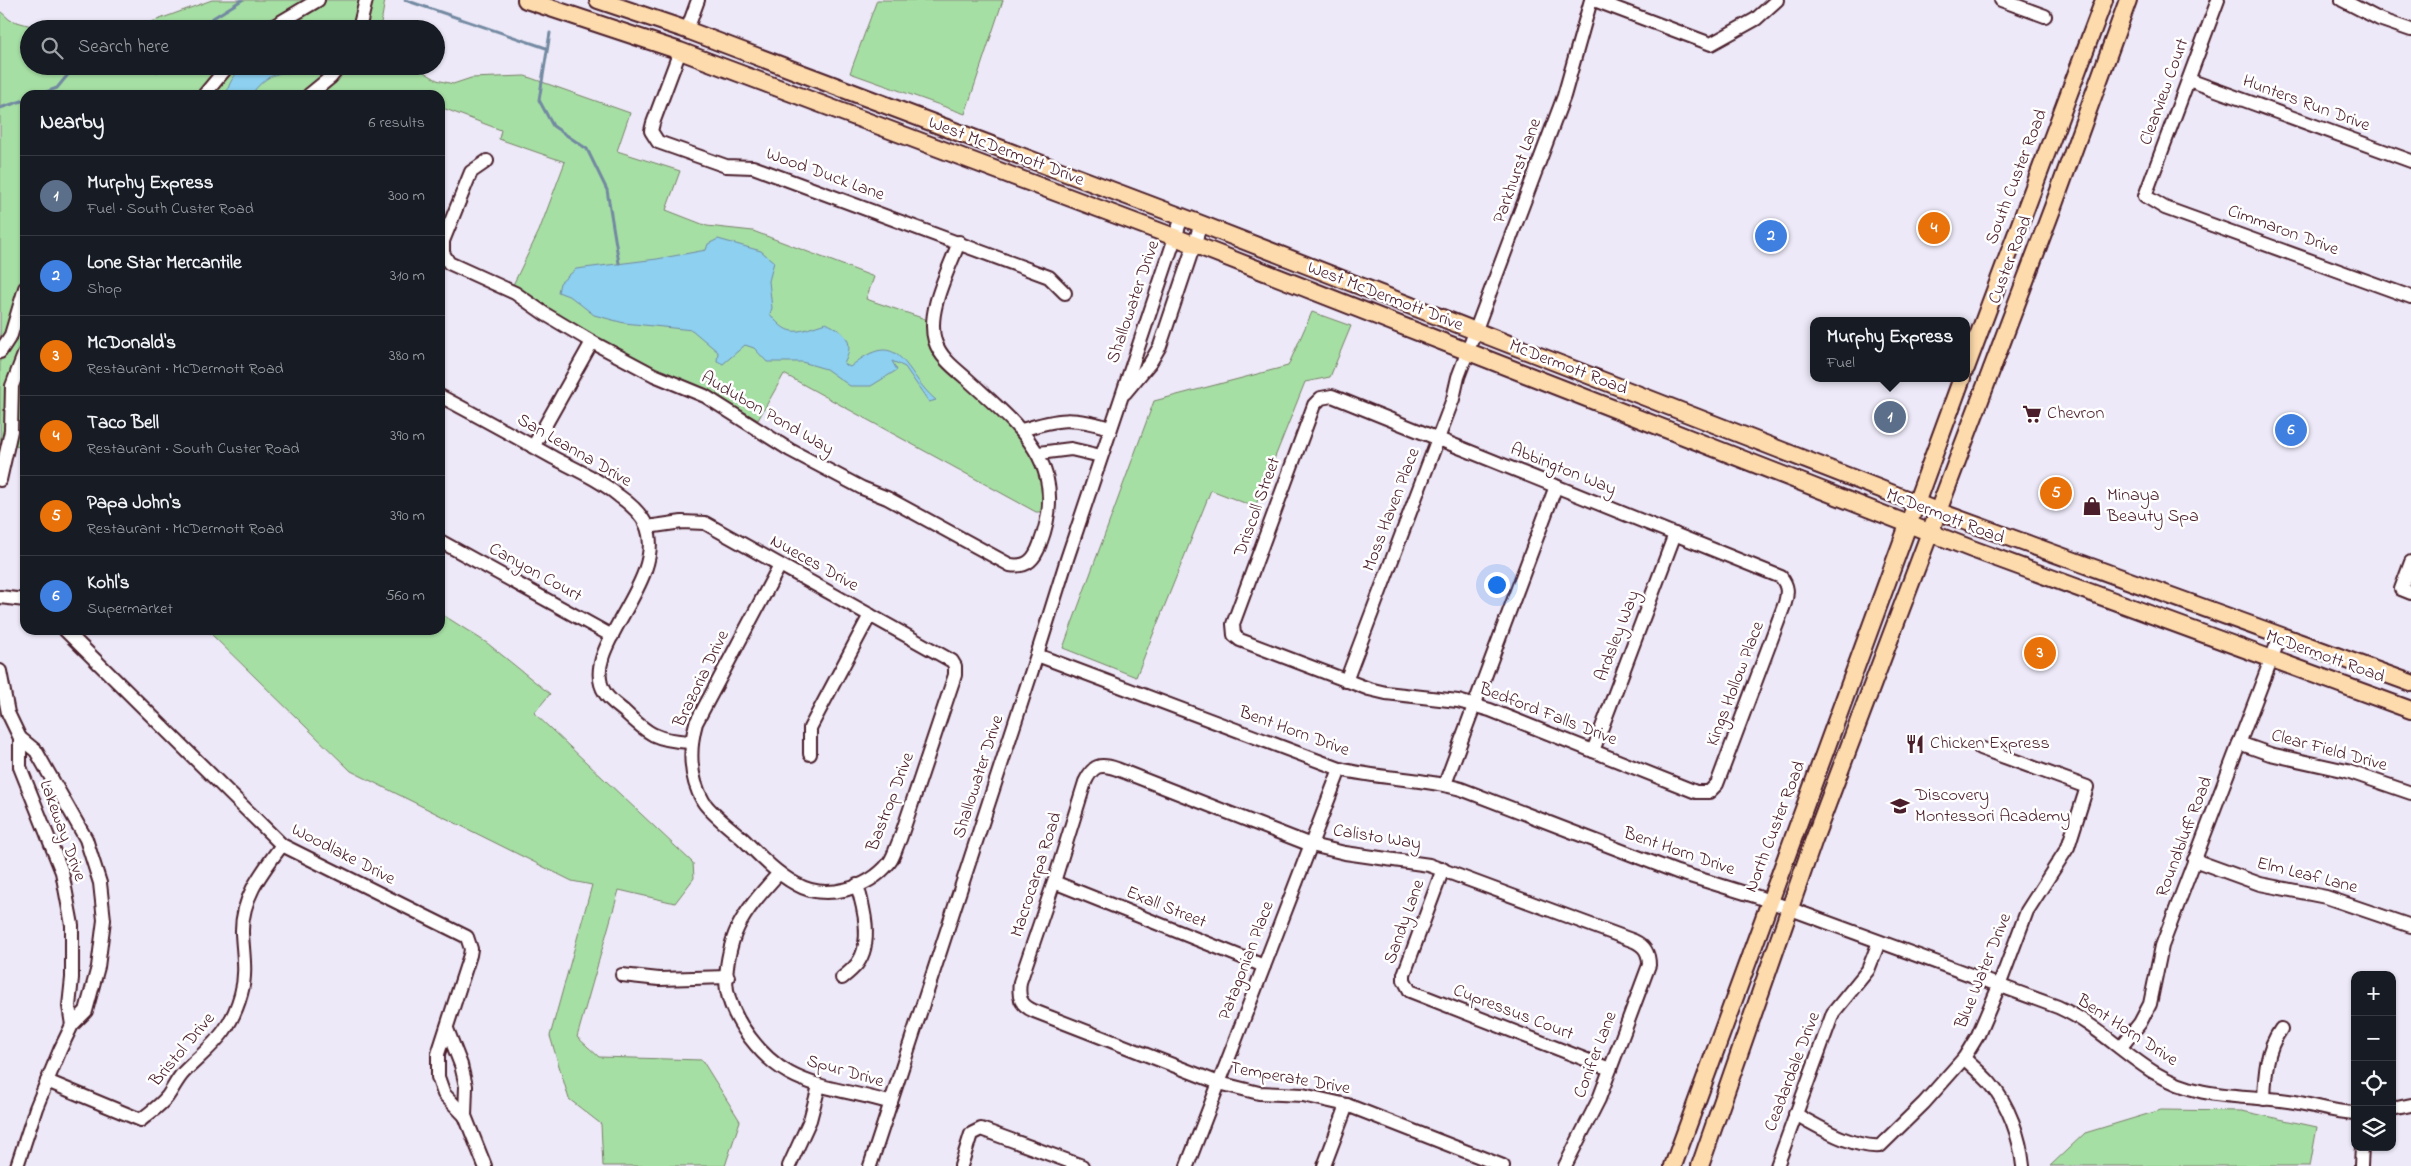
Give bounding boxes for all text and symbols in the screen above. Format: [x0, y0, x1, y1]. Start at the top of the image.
search box [20, 20, 445, 75]
icon: search [38, 34, 66, 62]
text: Search here [78, 34, 169, 61]
street label: Clearview Court [2134, 35, 2196, 149]
street label: Hunters Run Drive [2239, 69, 2374, 139]
street label: South Custer Road [1979, 106, 2055, 248]
text: Nearby [40, 108, 104, 138]
street label: West McDermott Drive [924, 110, 1089, 194]
text: 6 results [368, 111, 425, 135]
street label: Parkhurst Lane [1487, 114, 1549, 227]
street label: Wood Duck Lane [762, 142, 889, 209]
text: Murphy Express [87, 170, 213, 197]
text: 1 [53, 184, 59, 208]
text: 300 m [388, 184, 425, 208]
text: Fuel · South Custer Road [87, 197, 254, 221]
street label: Cimmaron Drive [2224, 199, 2343, 263]
pin: 4 [1918, 209, 1950, 247]
street label: Custer Road [1982, 212, 2040, 308]
pin: 2 [1755, 217, 1787, 255]
street label: Shallowater Drive [1101, 236, 1168, 367]
text: Lone Star Mercantile [87, 250, 242, 277]
street label: West McDermott Drive [1303, 255, 1468, 339]
text: 2 [52, 264, 60, 288]
text: 310 m [390, 264, 425, 288]
text: Shop [87, 277, 122, 301]
popup [1810, 317, 1970, 382]
text: Murphy Express [1827, 324, 1953, 351]
text: McDonald's [87, 330, 176, 357]
street label: McDermott Road [1505, 333, 1631, 403]
text: 3 [53, 344, 59, 368]
text: 380 m [389, 344, 425, 368]
text: Fuel [1827, 351, 1855, 375]
text: Restaurant · McDermott Road [87, 357, 284, 381]
street label: Audubon Pond Way [696, 365, 838, 463]
pin: 1 [1874, 398, 1906, 436]
place label: Chevron [2047, 401, 2104, 427]
supermarket icon: Chevron [2021, 403, 2043, 425]
street label: San Leanna Drive [512, 408, 637, 495]
text: Taco Bell [87, 410, 159, 437]
pin: 6 [2275, 411, 2307, 449]
text: 4 [53, 424, 59, 448]
text: 390 m [390, 424, 425, 448]
text: Restaurant · South Custer Road [87, 437, 300, 461]
street label: Abbington Way [1506, 437, 1620, 504]
street label: Moss Haven Place [1357, 444, 1428, 576]
street label: Driscoll Street [1228, 454, 1288, 561]
pin: 5 [2040, 474, 2072, 512]
street label: McDermott Road [1882, 482, 2008, 552]
place label: Minaya Beauty Spa [2106, 483, 2199, 530]
text: Papa John's [87, 490, 181, 517]
shop icon: Minaya Beauty Spa [2081, 495, 2103, 517]
text: 5 [51, 504, 61, 528]
text: 390 m [390, 504, 425, 528]
text: Restaurant · McDermott Road [87, 517, 284, 541]
street label: Nueces Drive [765, 529, 864, 600]
street label: Canyon Court [484, 537, 586, 609]
text: Kohl's [87, 570, 129, 597]
your location [1484, 572, 1510, 598]
text: 6 [52, 584, 60, 608]
text: 560 m [385, 584, 425, 608]
street label: Ardsley Way [1589, 587, 1647, 685]
text: Supermarket [87, 597, 173, 621]
street label: Kings Hollow Place [1700, 617, 1773, 751]
street label: McDermott Road [2262, 623, 2388, 691]
street label: Brazoria Drive [667, 625, 737, 733]
pin: 3 [2024, 634, 2056, 672]
street label: Bedford Falls Drive [1474, 676, 1622, 754]
street label: Bent Horn Drive [1234, 700, 1354, 764]
street label: Shallowater Drive [947, 711, 1012, 842]
street label: Clear Field Drive [2268, 723, 2391, 779]
place label: Chicken Express [1930, 731, 2050, 757]
restaurant icon: Chicken Express [1904, 733, 1926, 755]
street label: Bastrop Drive [860, 748, 922, 856]
street label: North Custer Road [1739, 758, 1813, 896]
street label: Roundbluff Road [2150, 773, 2220, 901]
street label: Lakeway Drive [32, 777, 93, 886]
place label: Discovery Montessori Academy [1914, 783, 2070, 830]
school or university icon: Discovery Montessori Academy [1889, 795, 1911, 817]
street label: Macrocarpa Road [1005, 809, 1069, 941]
street label: Woodlake Drive [287, 818, 400, 893]
street label: Calisto Way [1331, 818, 1423, 858]
street label: Bent Horn Drive [1619, 821, 1739, 883]
street label: Elm Leaf Lane [2254, 851, 2361, 901]
street label: Sandy Lane [1378, 875, 1433, 968]
street label: Exall Street [1122, 880, 1210, 936]
street label: Patagonian Place [1212, 897, 1283, 1025]
street label: Blue Water Drive [1949, 909, 2019, 1034]
map controls [2351, 971, 2396, 1151]
button: + [2351, 971, 2396, 1016]
street label: Cupressus Court [1449, 978, 1577, 1048]
street label: Bent Horn Drive [2070, 988, 2183, 1074]
street label: Bristol Drive [143, 1006, 223, 1094]
street label: Conifer Lane [1568, 1007, 1625, 1102]
street label: Ceadardale Drive [1758, 1008, 1828, 1136]
button: − [2351, 1016, 2396, 1061]
street label: Spur Drive [803, 1049, 888, 1096]
street label: Temperate Drive [1228, 1056, 1353, 1103]
button: locate [2351, 1061, 2396, 1106]
button: layers [2351, 1106, 2396, 1151]

